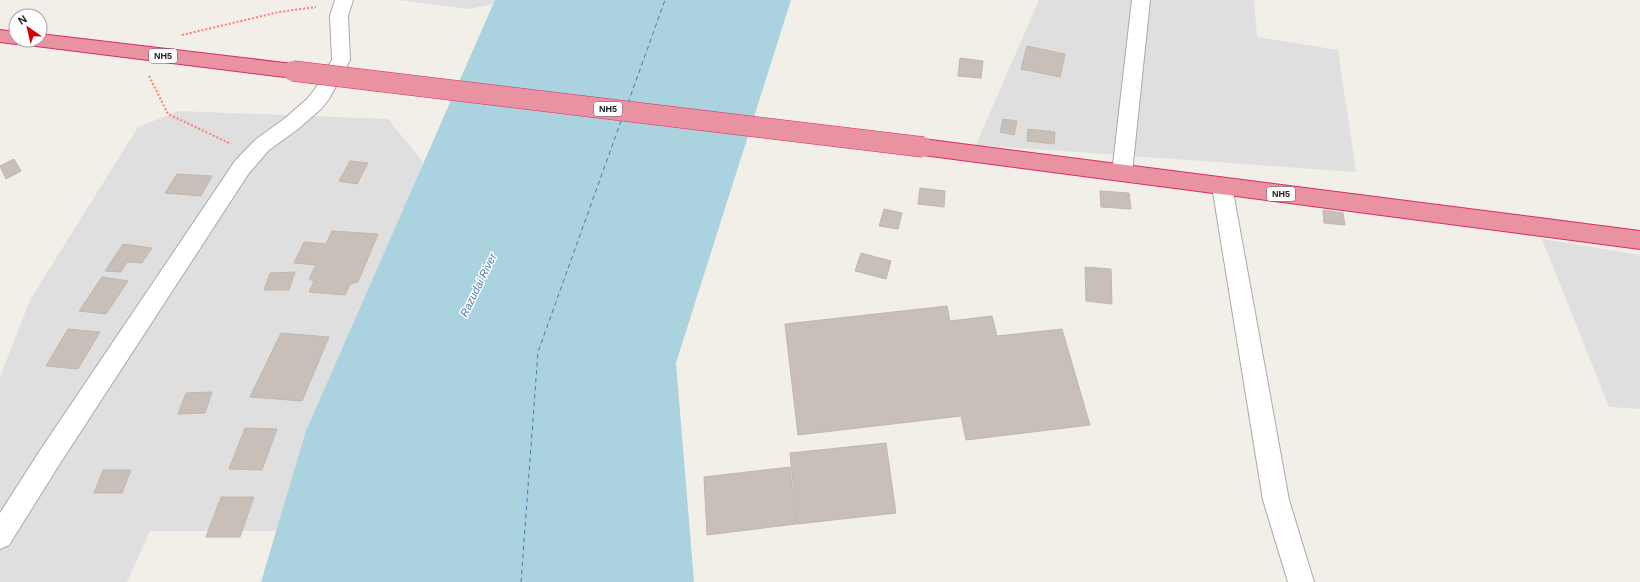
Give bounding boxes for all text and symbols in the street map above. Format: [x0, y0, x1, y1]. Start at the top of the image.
north arrow [8, 8, 48, 48]
text: N [16, 12, 29, 27]
road number: NH5 [149, 49, 177, 63]
road number: NH5 [594, 102, 622, 116]
road number: NH5 [1267, 187, 1295, 201]
water label: Razudai River [457, 250, 499, 319]

